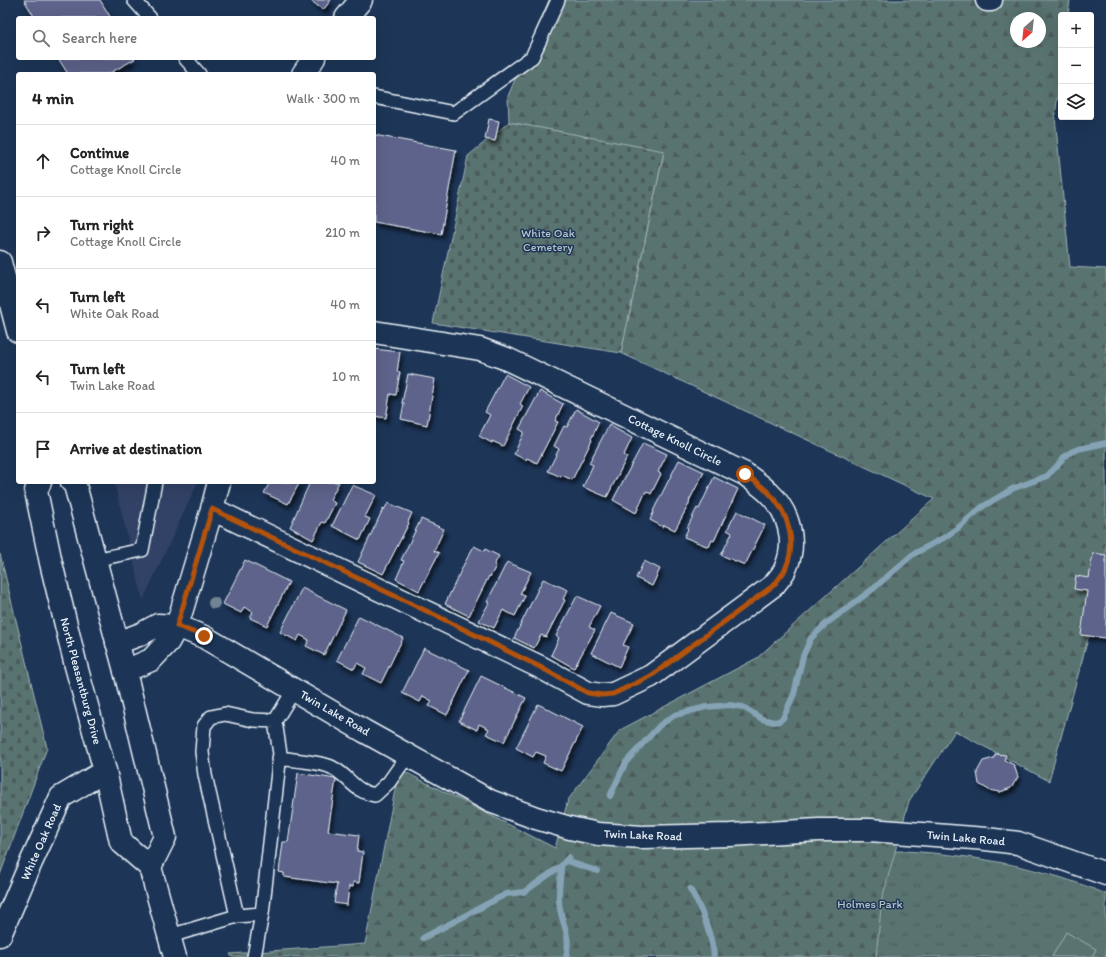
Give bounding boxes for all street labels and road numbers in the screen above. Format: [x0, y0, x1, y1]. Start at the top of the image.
street label: Cottage Knoll Circle [626, 411, 724, 469]
street label: North Pleasantburg Drive [57, 616, 105, 746]
street label: Twin Lake Road [297, 687, 373, 739]
street label: White Oak Road [18, 801, 64, 882]
street label: Twin Lake Road [603, 827, 683, 843]
street label: Twin Lake Road [926, 828, 1006, 848]

